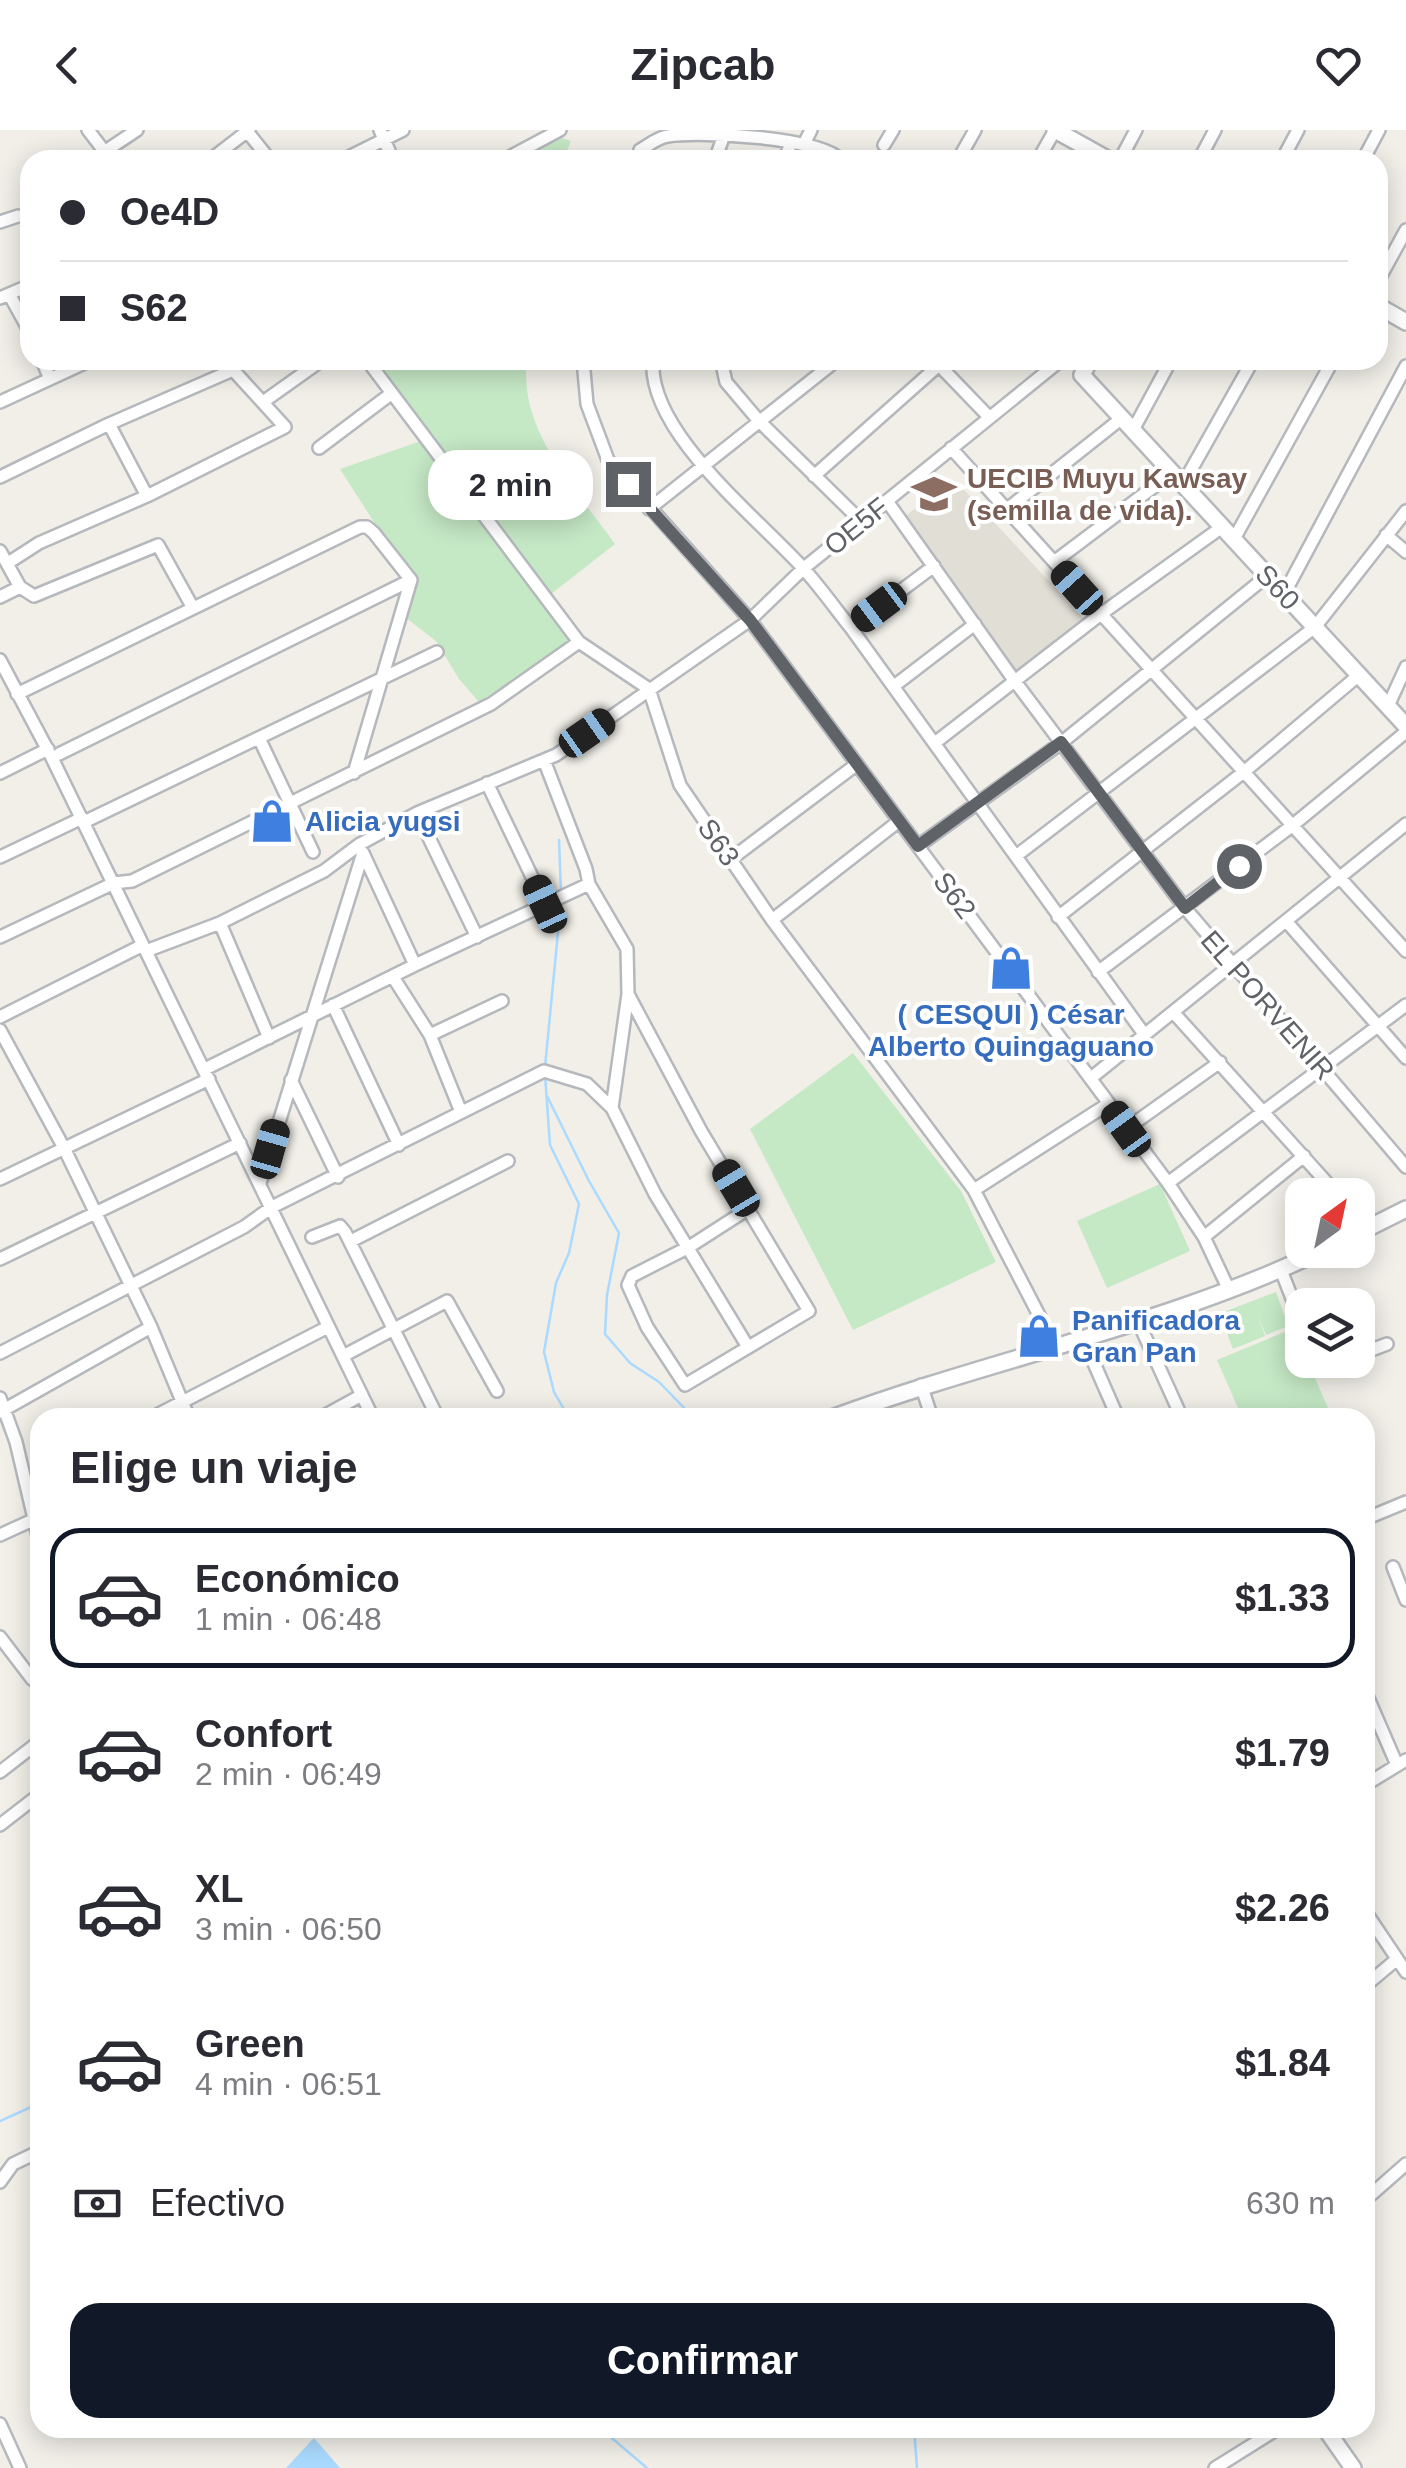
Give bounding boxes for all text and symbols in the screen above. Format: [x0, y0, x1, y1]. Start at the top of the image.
icon: back [40, 38, 95, 93]
icon: heart [1311, 38, 1366, 93]
text: Zipcab [630, 39, 776, 90]
text: Oe4D [120, 191, 219, 233]
text: S62 [120, 287, 188, 329]
callout: 2 min [428, 449, 593, 519]
route end [606, 462, 651, 507]
place label: UECIB Muyu Kawsay (semilla de vida). [967, 463, 1247, 526]
text: 2 min [469, 467, 552, 503]
school or university icon: UECIB Muyu Kawsay (semilla de vida). [910, 470, 958, 518]
street label: OE5F [818, 491, 894, 561]
car [1046, 556, 1108, 620]
street label: S60 [1249, 559, 1306, 616]
car [846, 577, 912, 637]
car [554, 704, 620, 762]
shop icon: Alicia yugsi [248, 797, 296, 845]
place label: Alicia yugsi [305, 806, 461, 837]
street label: S63 [692, 813, 746, 872]
route start [1217, 844, 1262, 889]
street label: S62 [927, 866, 982, 925]
car [519, 870, 571, 938]
street label: EL PORVENIR [1195, 925, 1341, 1086]
shop icon: ( CESQUI ) César Alberto Quingaguano [987, 944, 1035, 992]
place label: ( CESQUI ) César Alberto Quingaguano [868, 999, 1154, 1062]
car [1096, 1096, 1156, 1162]
car [247, 1116, 293, 1182]
car [708, 1155, 764, 1221]
north arrow [1285, 1178, 1375, 1268]
map controls [1285, 1178, 1375, 1378]
button: layers [1285, 1288, 1375, 1378]
place label: Panificadora Gran Pan [1072, 1305, 1240, 1368]
shop icon: Panificadora Gran Pan [1015, 1312, 1063, 1360]
text: Elige un viaje [70, 1442, 358, 1493]
icon: car [75, 1553, 165, 1643]
text: Económico [195, 1558, 400, 1600]
text: $1.33 [1235, 1577, 1330, 1619]
text: 1 min · 06:48 [195, 1601, 382, 1637]
icon: car [75, 1708, 165, 1798]
text: Confort [195, 1713, 332, 1755]
text: $1.79 [1235, 1732, 1330, 1774]
text: 2 min · 06:49 [195, 1756, 382, 1792]
icon: car [75, 1863, 165, 1953]
text: XL [195, 1868, 244, 1910]
text: $2.26 [1235, 1887, 1330, 1929]
text: 3 min · 06:50 [195, 1911, 382, 1947]
icon: car [75, 2018, 165, 2108]
text: Green [195, 2023, 305, 2065]
text: $1.84 [1235, 2042, 1330, 2084]
text: 4 min · 06:51 [195, 2066, 382, 2102]
icon: cash [70, 2176, 125, 2231]
text: Efectivo [150, 2182, 285, 2224]
text: 630 m [1246, 2185, 1335, 2221]
button: Confirmar [70, 2303, 1335, 2418]

